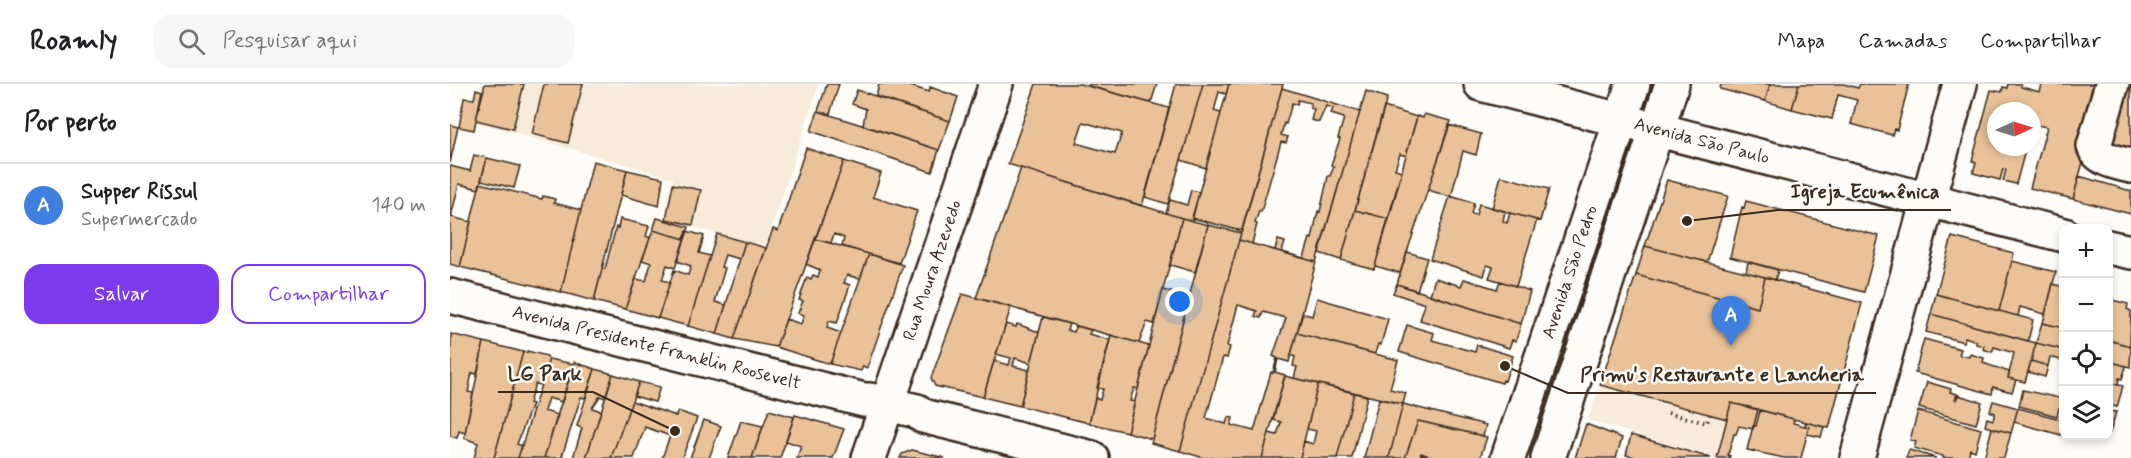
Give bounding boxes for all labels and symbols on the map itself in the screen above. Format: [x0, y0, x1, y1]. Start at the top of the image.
north arrow [1987, 102, 2041, 156]
street label: Avenida São Paulo [1632, 112, 1772, 170]
callout: Igreja Ecumênica [1778, 172, 1951, 210]
text: Igreja Ecumênica [1790, 179, 1940, 206]
street label: Rua Moura Azevedo [898, 197, 968, 344]
street label: Avenida São Pedro [1537, 202, 1604, 342]
your location [1165, 287, 1194, 316]
pin: A [1712, 296, 1750, 346]
street label: Avenida Presidente Franklin Roosevelt [510, 300, 803, 396]
callout: LG Park [498, 354, 593, 392]
callout: Primu's Restaurante e Lancheria [1568, 355, 1876, 393]
text: LG Park [508, 361, 583, 388]
text: Primu's Restaurante e Lancheria [1580, 362, 1865, 389]

